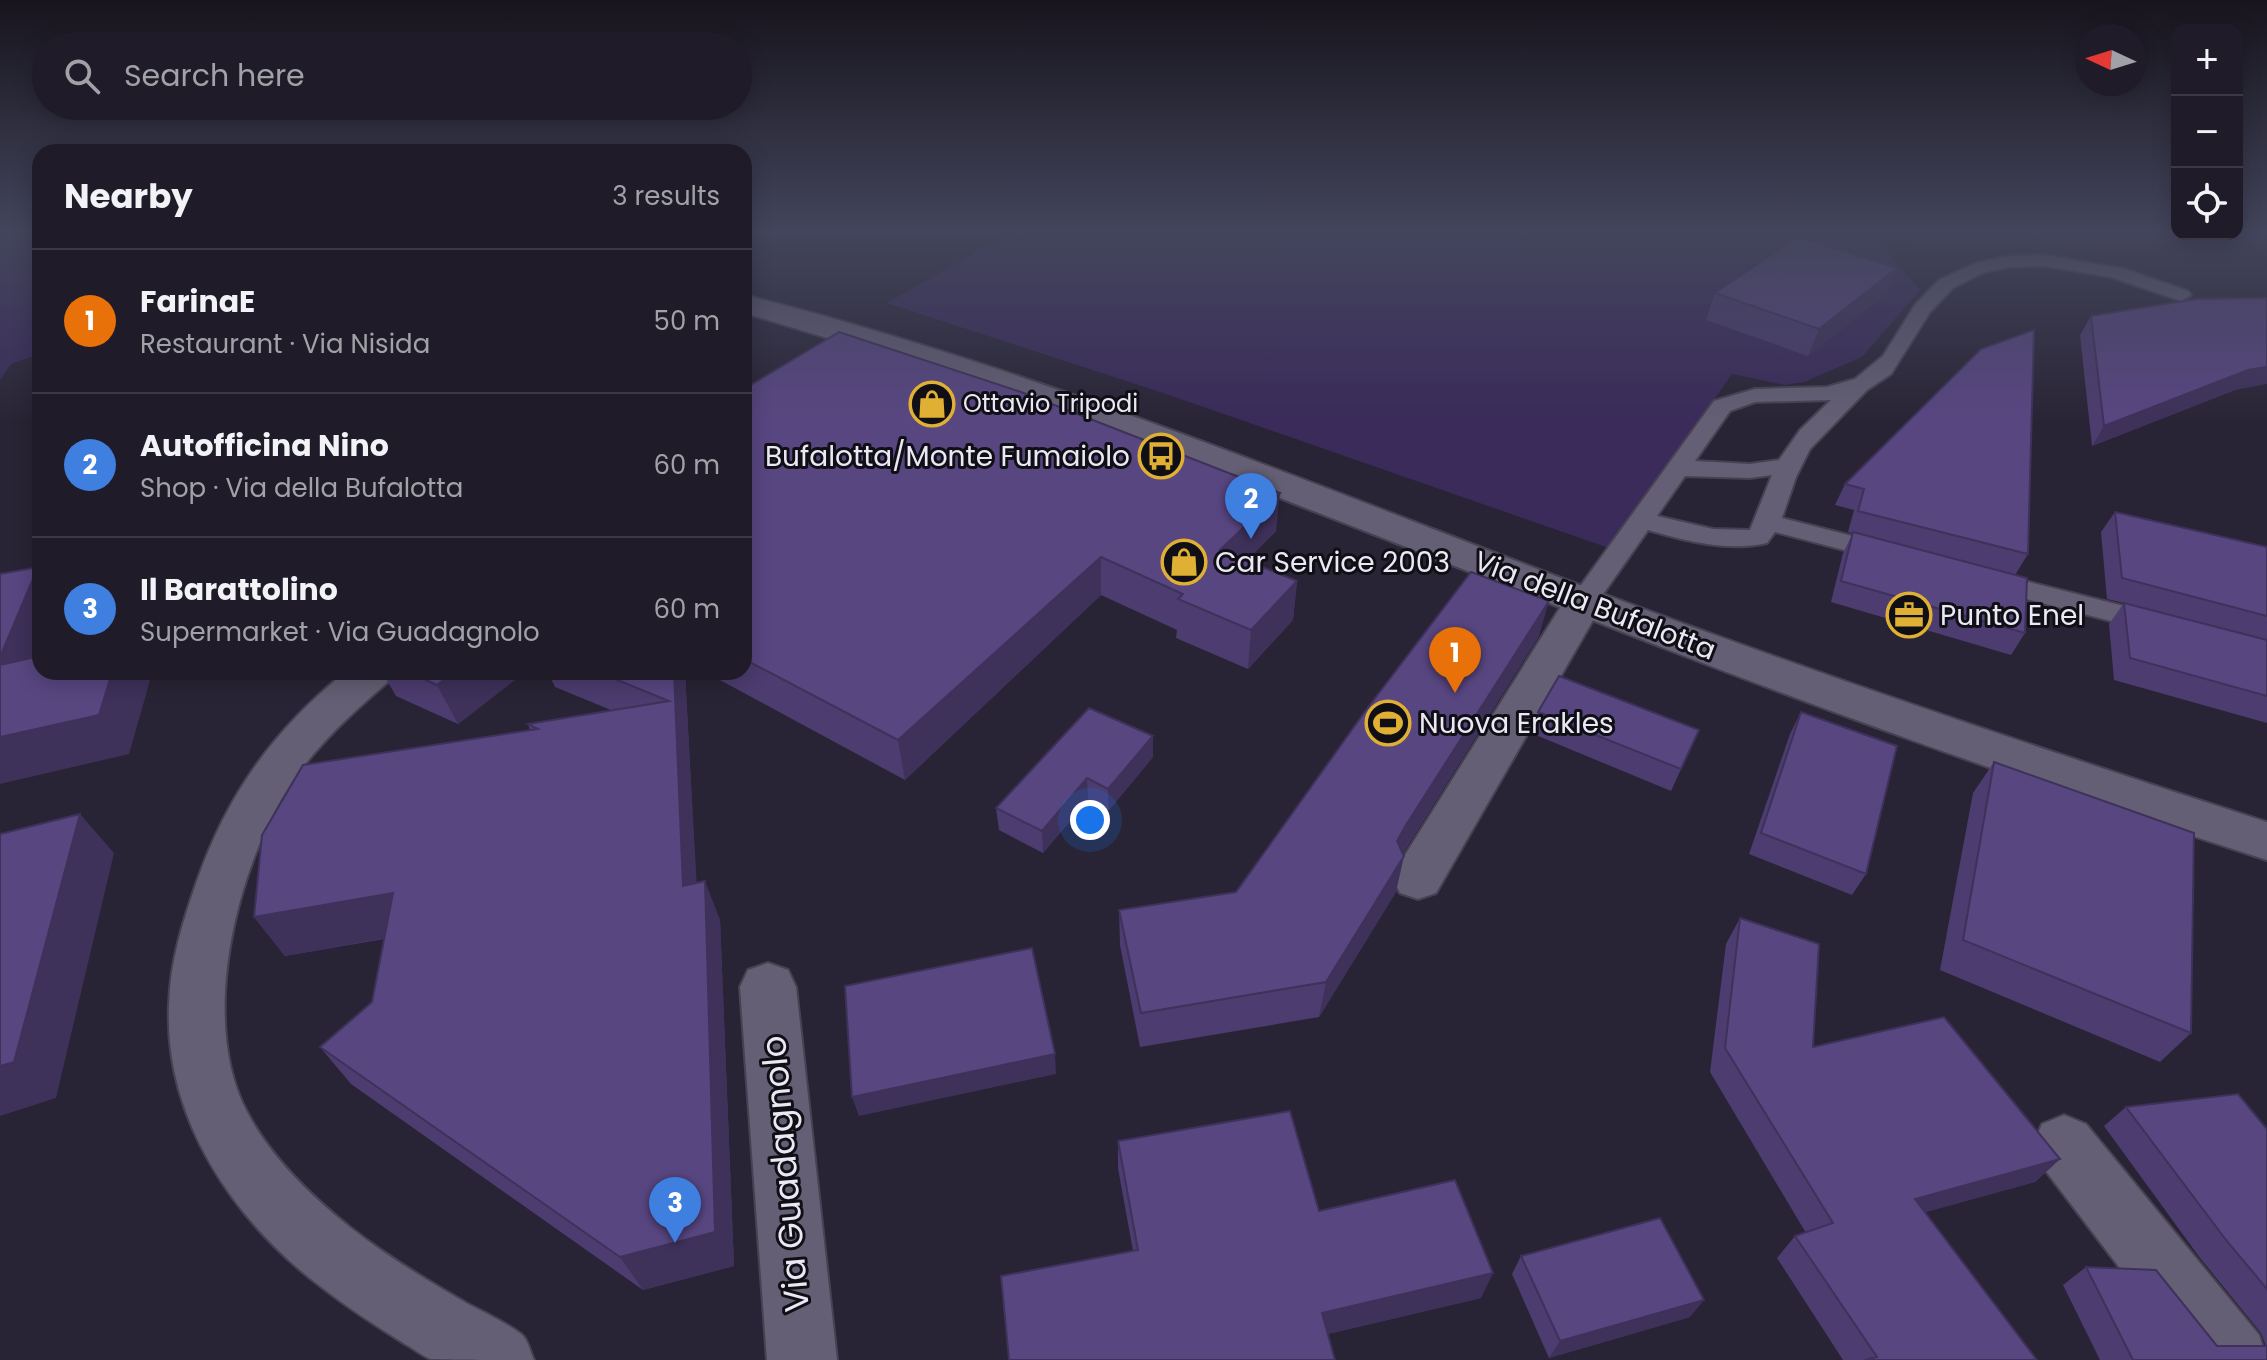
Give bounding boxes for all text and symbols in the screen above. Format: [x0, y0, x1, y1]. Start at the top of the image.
north arrow [2075, 24, 2147, 96]
map controls [2171, 24, 2243, 240]
button: + [2171, 24, 2243, 96]
search box [32, 32, 752, 120]
icon: search [60, 54, 104, 98]
text: Search here [124, 54, 305, 97]
button: − [2171, 96, 2243, 168]
button: locate [2171, 168, 2243, 240]
text: Nearby [64, 172, 193, 220]
text: 3 results [612, 178, 720, 214]
text: FarinaE [140, 280, 255, 323]
text: 1 [85, 303, 95, 339]
text: 50 m [654, 303, 720, 339]
text: Restaurant · Via Nisida [140, 326, 430, 362]
shop icon: Ottavio Tripodi [908, 380, 956, 428]
place label: Ottavio Tripodi [963, 387, 1138, 420]
text: Autofficina Nino [140, 424, 389, 467]
bus stop icon: Bufalotta/Monte Fumaiolo [1137, 432, 1185, 480]
place label: Bufalotta/Monte Fumaiolo [765, 437, 1130, 476]
text: 2 [83, 447, 97, 483]
text: 60 m [653, 447, 720, 483]
text: Shop · Via della Bufalotta [140, 470, 463, 506]
pin: 2 [1225, 473, 1277, 539]
shop icon: Car Service 2003 [1160, 538, 1208, 586]
street label: Via della Bufalotta [1468, 541, 1721, 670]
place label: Car Service 2003 [1215, 543, 1450, 582]
text: Il Barattolino [140, 568, 338, 611]
text: 3 [82, 591, 98, 627]
text: 60 m [653, 591, 720, 627]
office icon: Punto Enel [1885, 591, 1933, 639]
place label: Punto Enel [1940, 596, 2084, 635]
text: Supermarket · Via Guadagnolo [140, 614, 540, 650]
pin: 1 [1429, 627, 1481, 693]
sports icon: Nuova Erakles [1364, 699, 1412, 747]
place label: Nuova Erakles [1419, 704, 1614, 743]
your location [1070, 800, 1110, 840]
street label: Via Guadagnolo [749, 1034, 821, 1314]
pin: 3 [649, 1177, 701, 1243]

